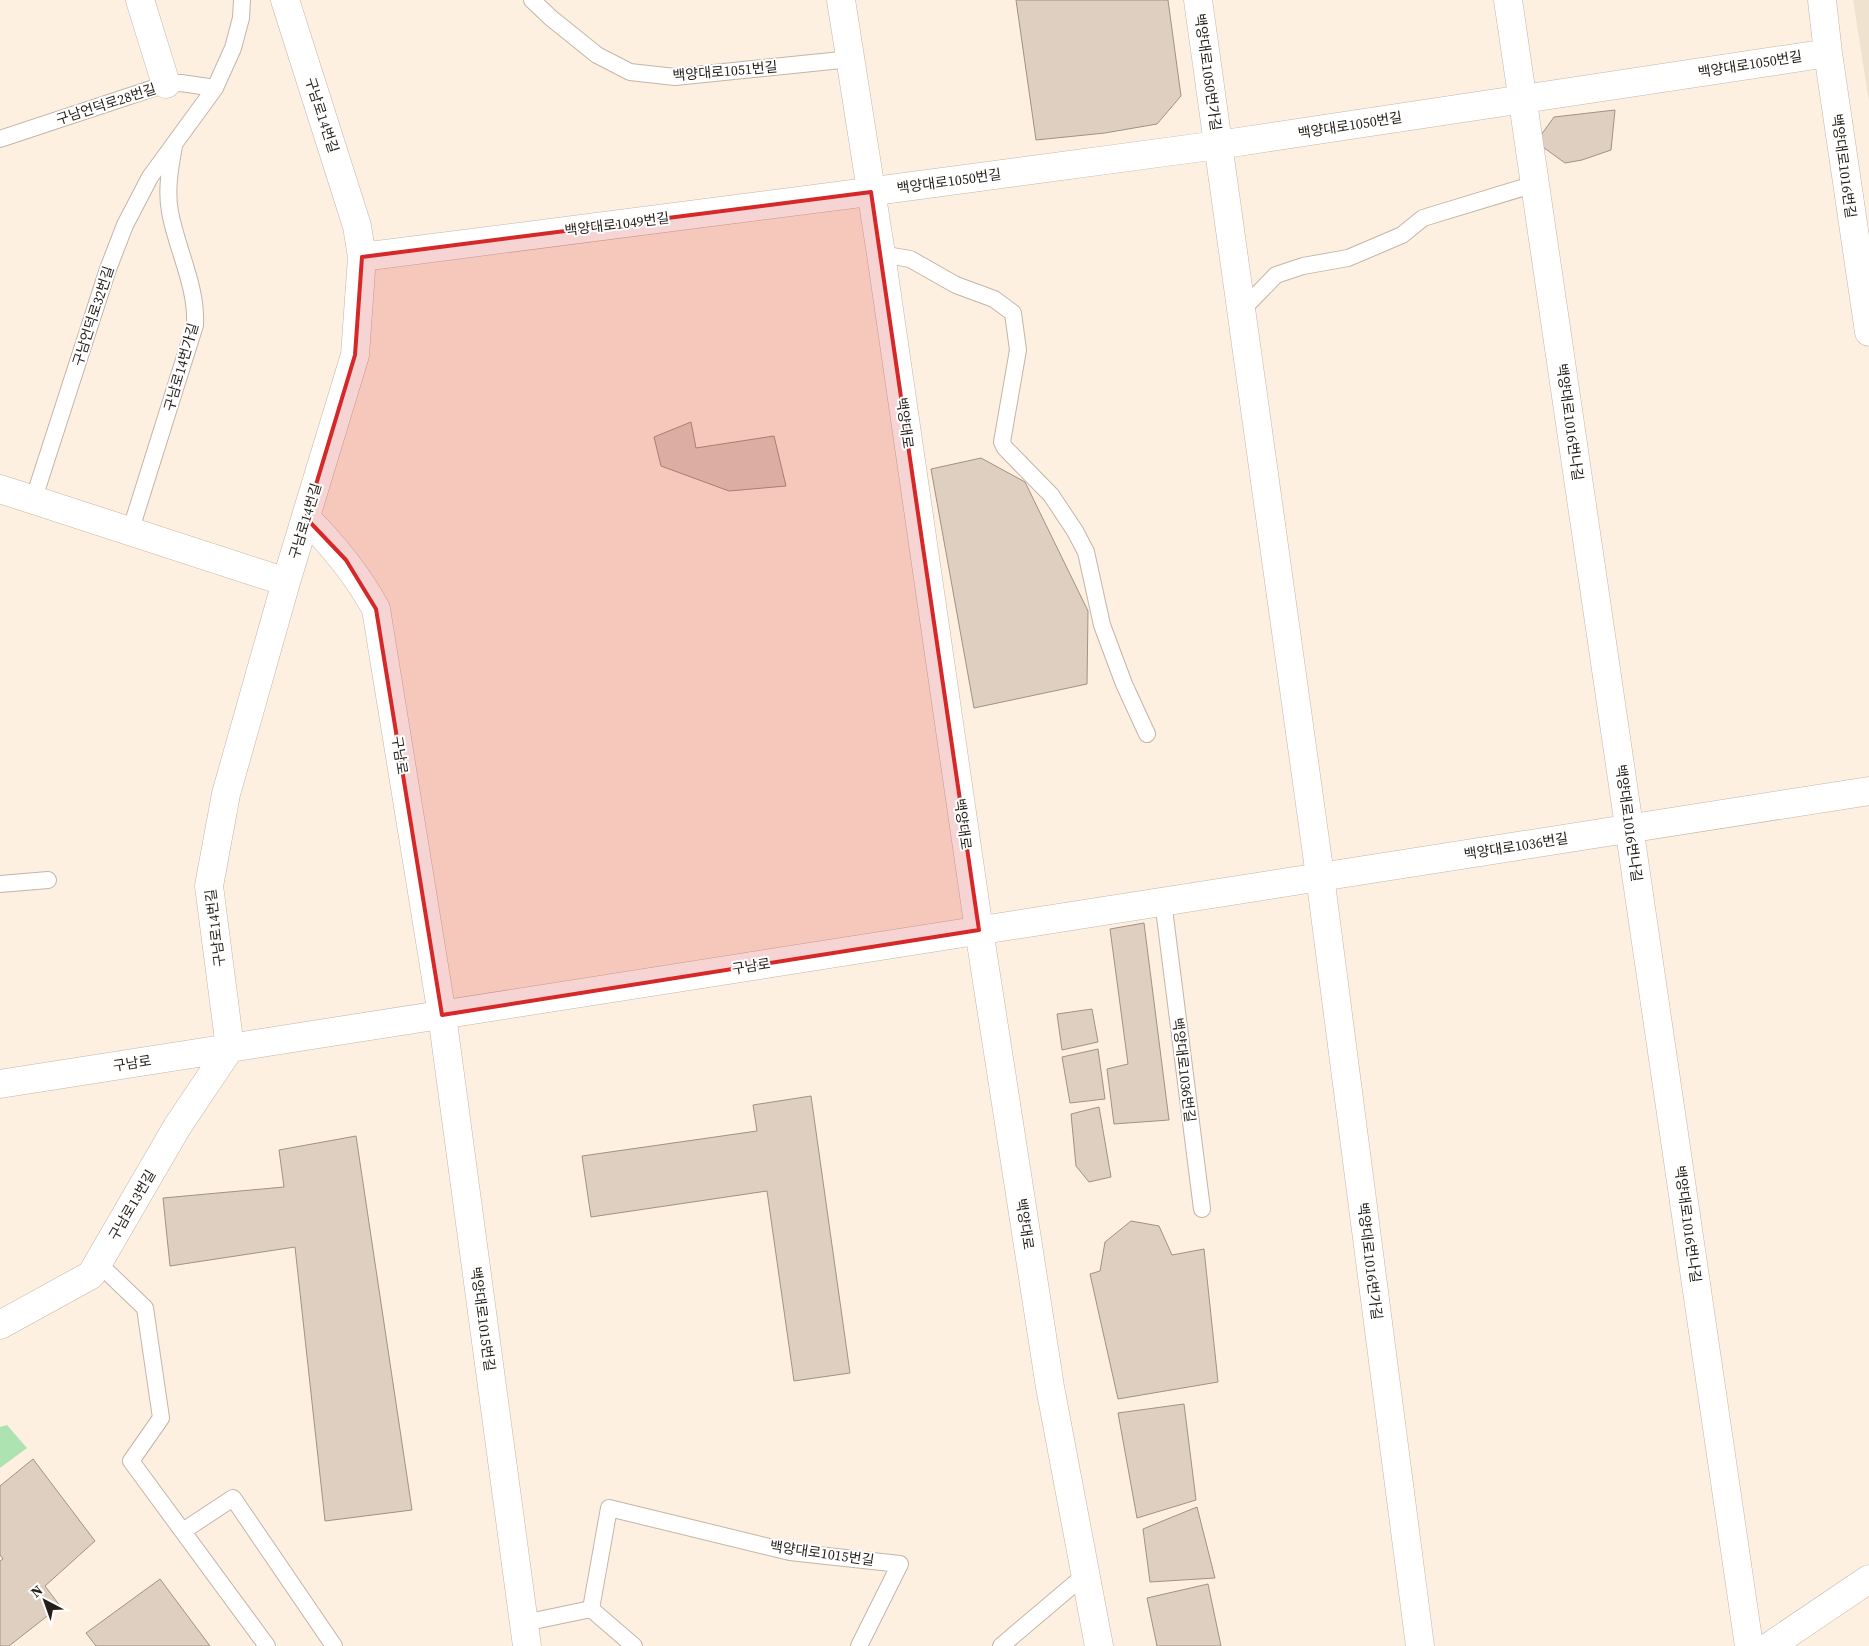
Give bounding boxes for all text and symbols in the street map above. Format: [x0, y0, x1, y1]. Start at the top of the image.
street label: 백양대로1050번가길 [1190, 12, 1226, 132]
street label: 백양대로1050번길 [1696, 46, 1804, 82]
street label: 백양대로1051번길 [672, 56, 778, 86]
street label: 구남로14번길 [300, 75, 344, 155]
street label: 구남언덕로28번길 [53, 78, 159, 130]
street label: 백양대로1050번길 [1296, 107, 1404, 143]
street label: 백양대로1016번길 [1827, 112, 1861, 220]
street label: 백양대로1050번길 [895, 164, 1003, 198]
street label: 백양대로1049번길 [564, 208, 670, 240]
street label: 구남언덕로32번길 [67, 263, 119, 369]
street label: 구남로14번가길 [159, 320, 203, 414]
street label: 백양대로1016번나길 [1552, 362, 1588, 482]
street label: 백양대로 [892, 396, 919, 450]
street label: 구남로14번길 [284, 481, 326, 561]
street label: 구남로 [387, 734, 413, 776]
street label: 백양대로1016번나길 [1611, 763, 1647, 883]
street label: 백양대로 [950, 797, 977, 851]
street label: 백양대로1036번길 [1462, 828, 1570, 864]
street label: 구남로14번길 [200, 888, 230, 968]
street label: 구남로 [730, 953, 772, 979]
street label: 백양대로1036번길 [1168, 1017, 1200, 1123]
street label: 구남로 [111, 1050, 153, 1076]
street label: 백양대로1016번나길 [1670, 1164, 1706, 1284]
street label: 구남로13번길 [104, 1166, 160, 1244]
street label: 백양대로 [1011, 1197, 1039, 1251]
street label: 백양대로1016번가길 [1353, 1201, 1387, 1321]
street label: 백양대로1015번길 [466, 1265, 500, 1373]
street label: 백양대로1015번길 [768, 1536, 876, 1570]
north arrow [20, 1576, 70, 1626]
text: N [26, 1580, 47, 1602]

